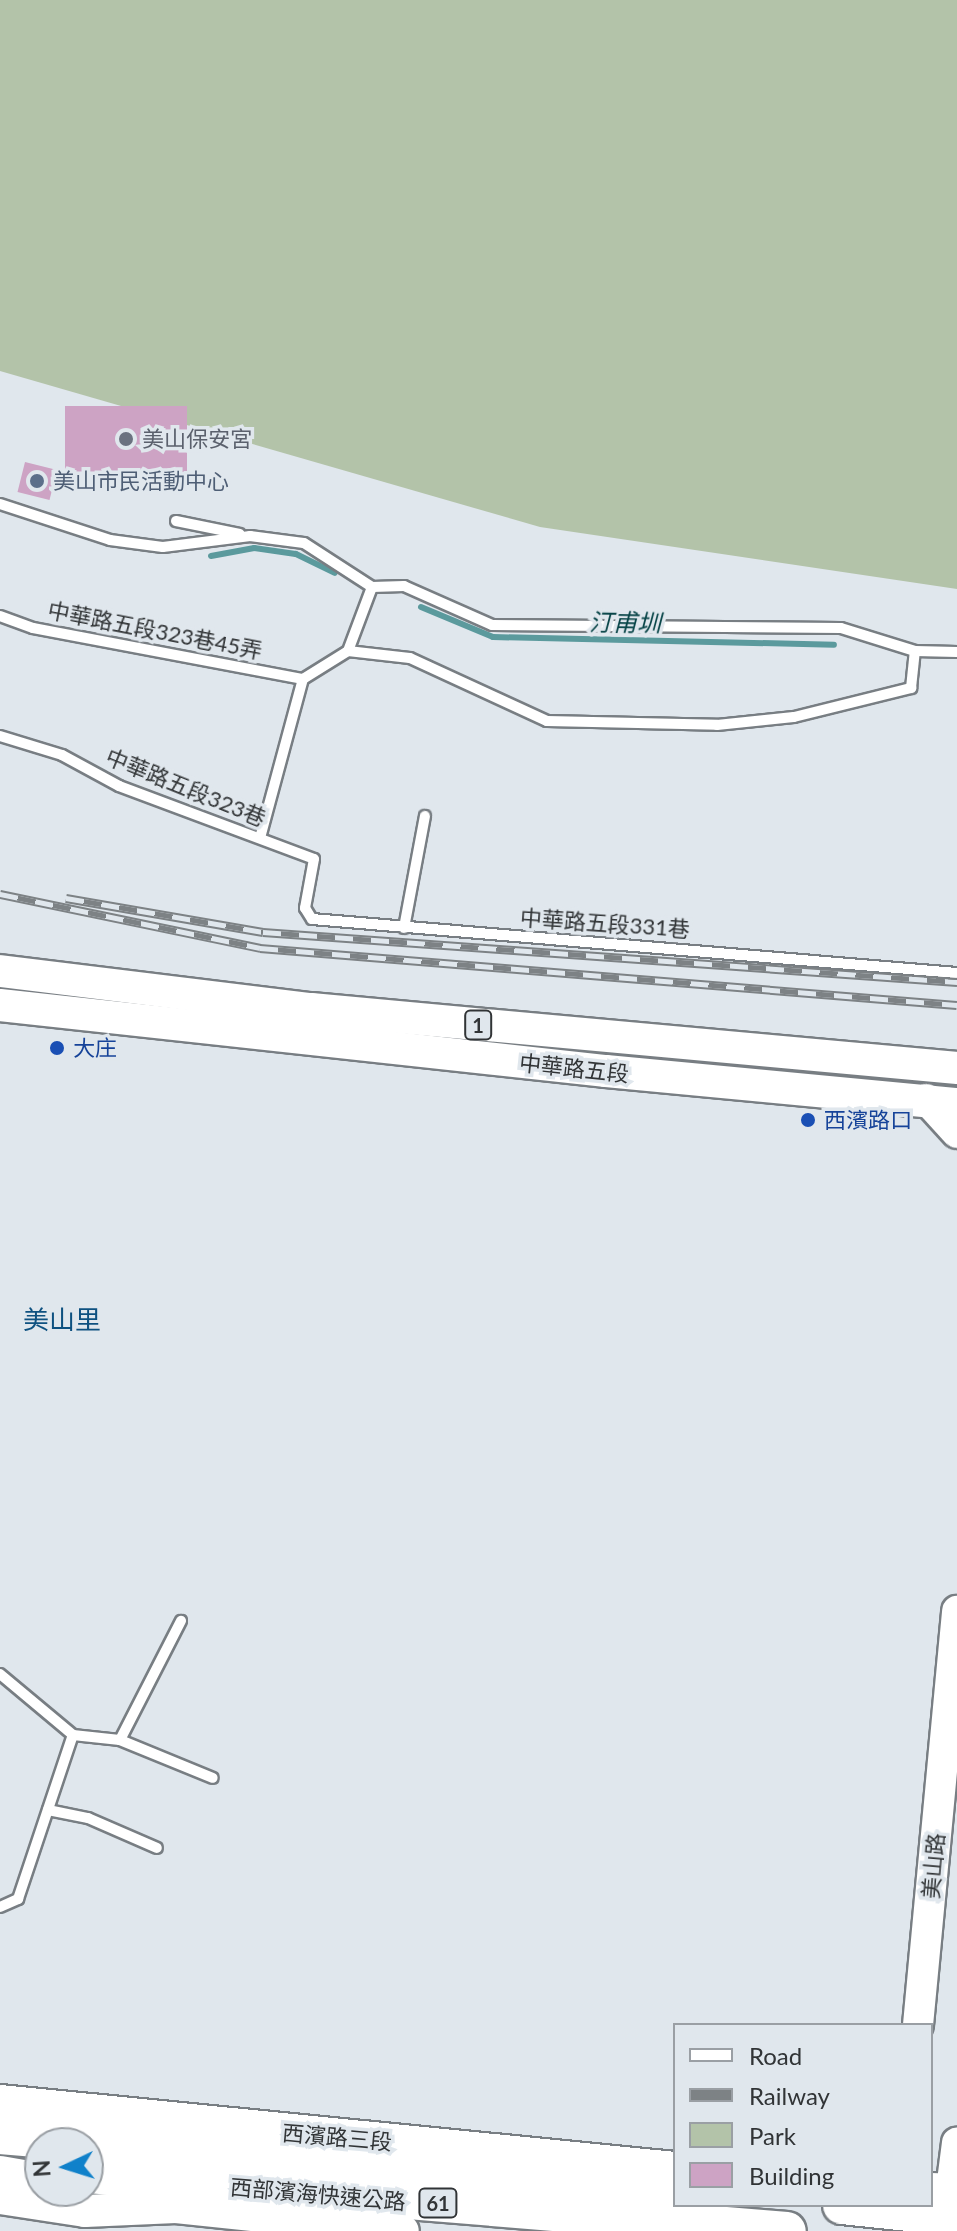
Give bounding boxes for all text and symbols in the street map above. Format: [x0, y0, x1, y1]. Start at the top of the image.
place label: 美山保安宮 [142, 426, 252, 452]
marker: 美山保安宮 [117, 430, 135, 448]
place label: 美山市民活動中心 [53, 468, 229, 494]
marker: 美山市民活動中心 [28, 472, 46, 490]
street label: 中華路五段323巷45弄 [46, 596, 264, 664]
water label: 汀甫圳 [589, 607, 661, 637]
street label: 中華路五段323巷 [102, 743, 270, 831]
street label: 中華路五段331巷 [519, 904, 691, 942]
road number: 1 [464, 1009, 492, 1041]
place label: 大庄 [73, 1035, 117, 1061]
marker: 大庄 [48, 1039, 66, 1057]
street label: 中華路五段 [518, 1049, 630, 1087]
place label: 西濱路口 [824, 1107, 912, 1133]
marker: 西濱路口 [799, 1111, 817, 1129]
district label: 美山里 [23, 1304, 101, 1336]
street label: 美山路 [917, 1832, 949, 1900]
legend [673, 2023, 933, 2207]
text: Road [749, 2041, 802, 2070]
text: Railway [749, 2081, 830, 2110]
street label: 西濱路三段 [281, 2119, 393, 2155]
text: Park [749, 2121, 796, 2150]
north arrow [24, 2127, 104, 2207]
text: N [27, 2159, 56, 2178]
text: Building [749, 2161, 834, 2190]
street label: 西部濱海快速公路 [229, 2173, 407, 2215]
road number: 61 [418, 2187, 458, 2219]

